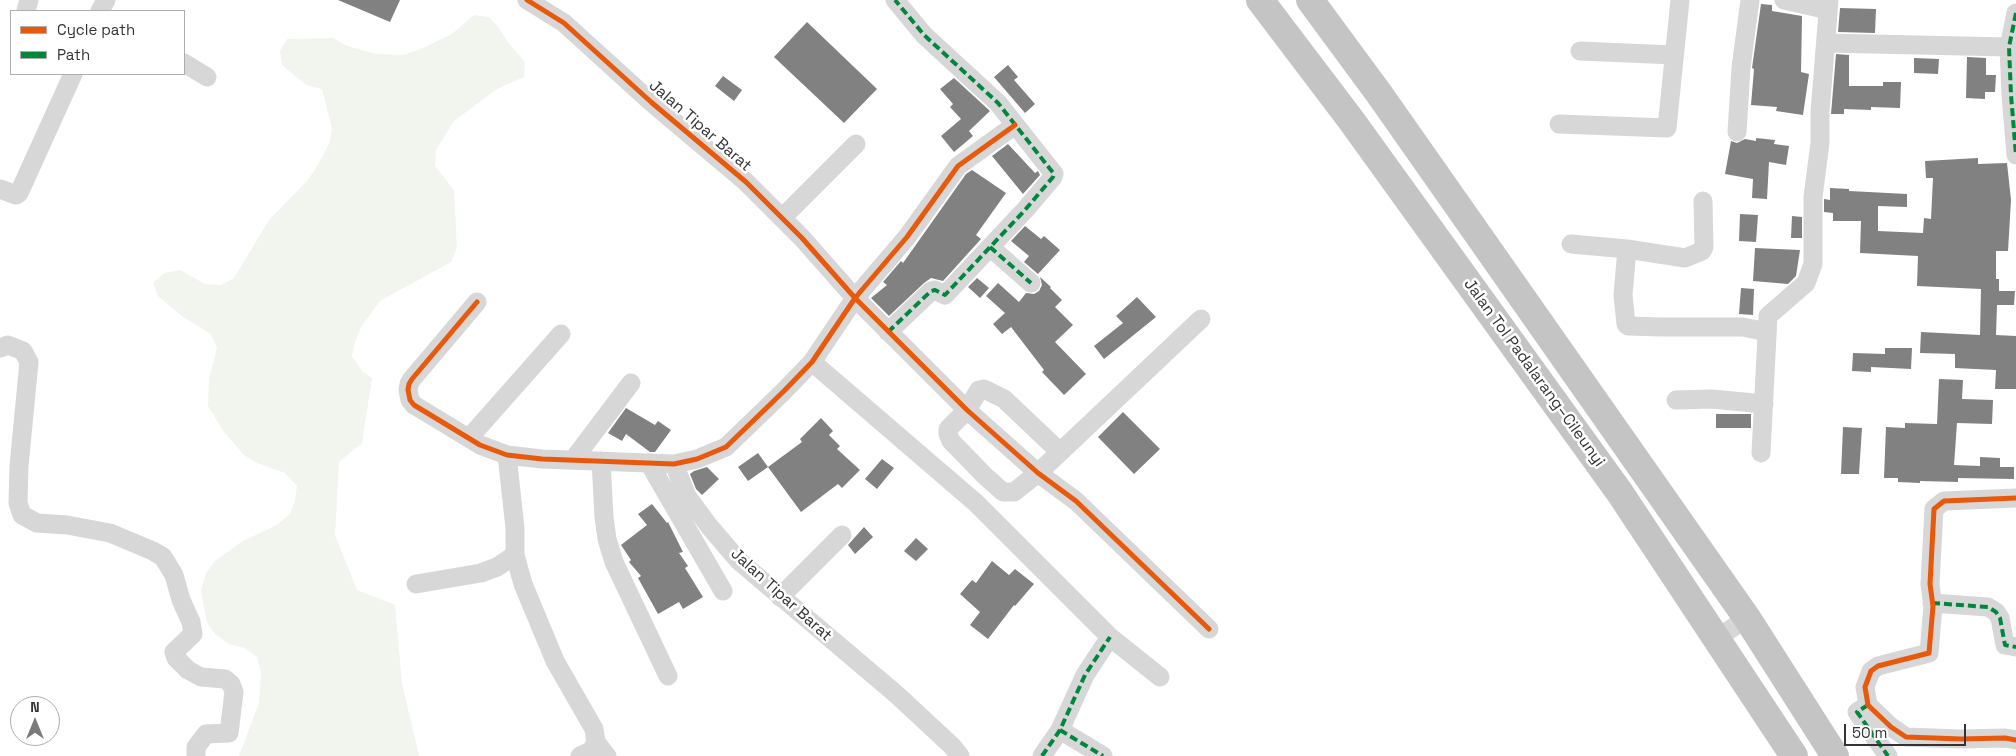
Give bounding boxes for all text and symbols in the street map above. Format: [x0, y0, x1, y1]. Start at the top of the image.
legend [10, 10, 185, 75]
text: Cycle path [57, 20, 135, 39]
text: Path [57, 45, 90, 64]
street label: Jalan Tipar Barat [645, 76, 755, 176]
street label: Jalan Tol Padalarang–Cileunyi [1459, 275, 1609, 471]
street label: Jalan Tipar Barat [726, 544, 836, 646]
north arrow [10, 696, 60, 746]
text: N [30, 698, 40, 716]
scale bar [1846, 714, 1968, 746]
text: 50 m [1852, 723, 1887, 742]

